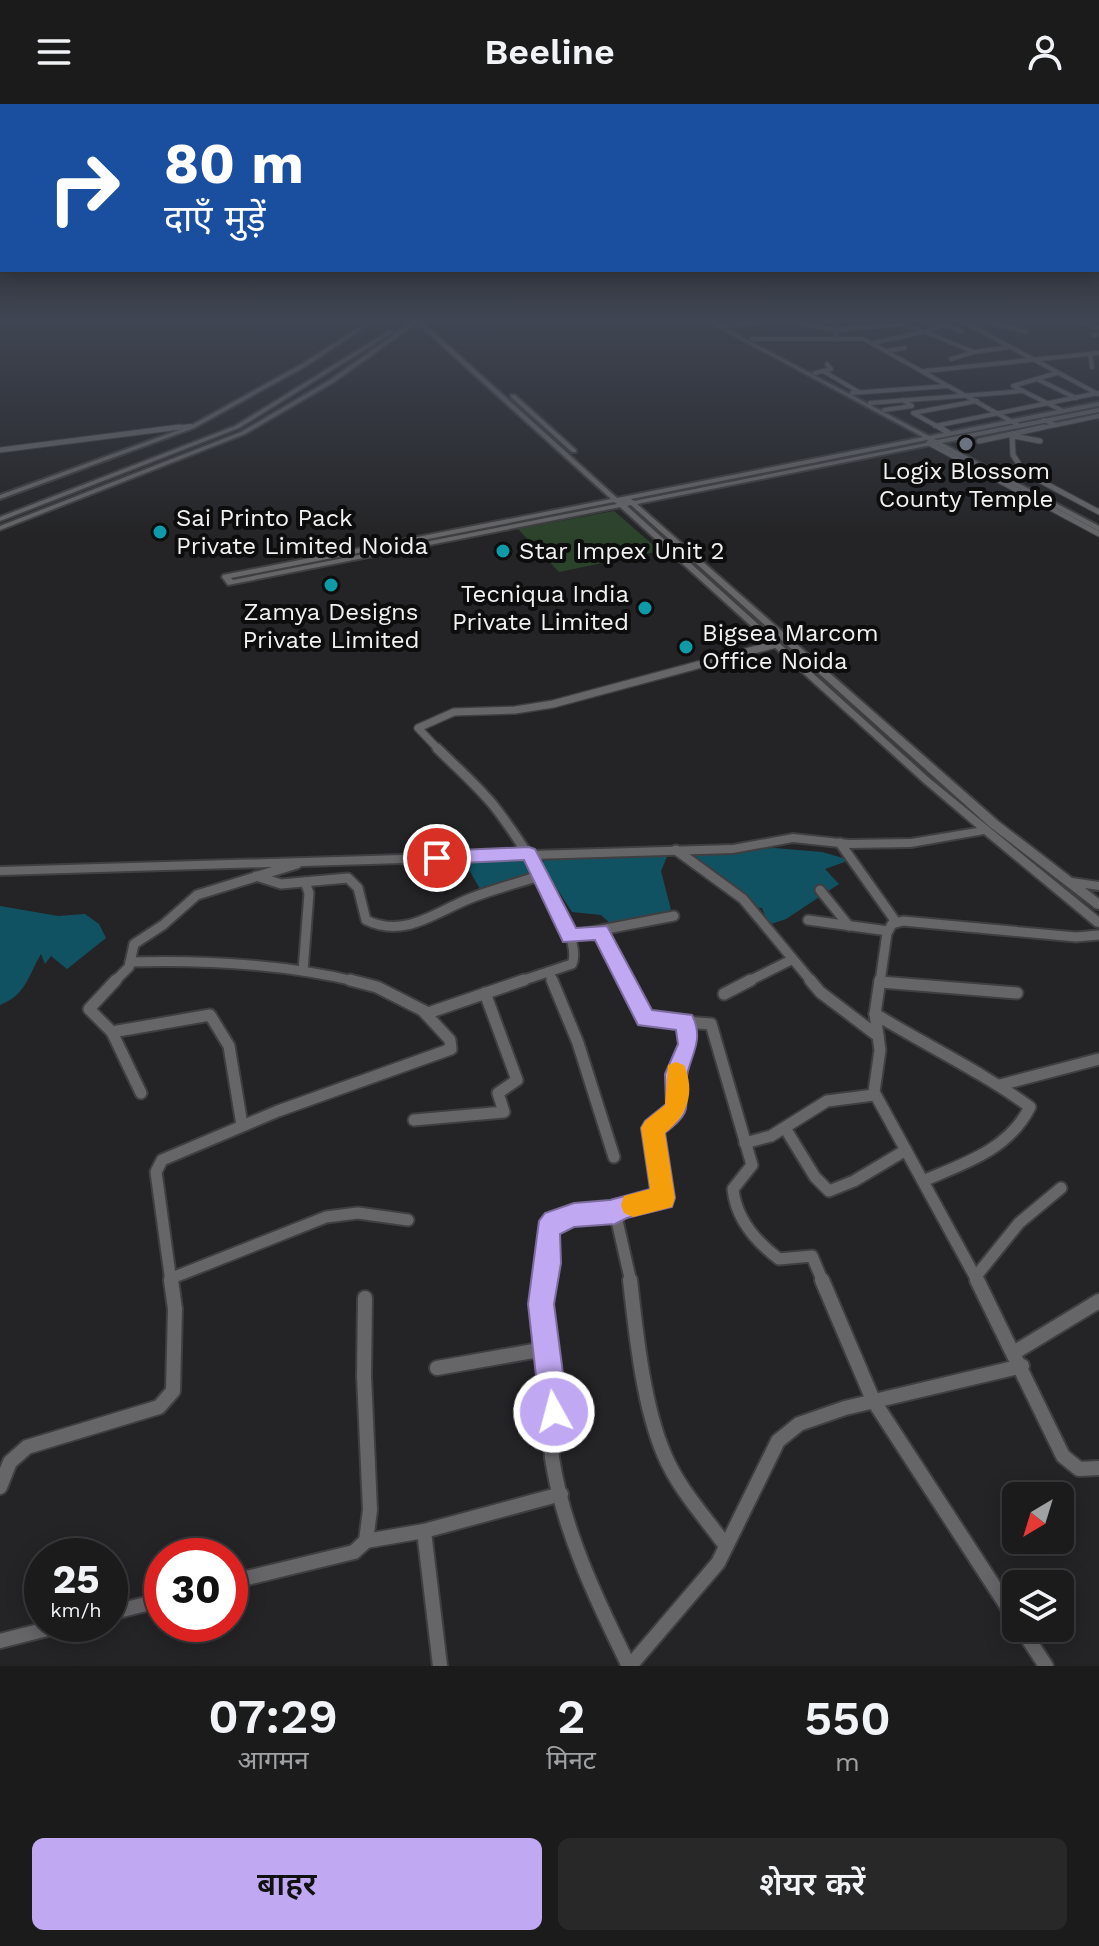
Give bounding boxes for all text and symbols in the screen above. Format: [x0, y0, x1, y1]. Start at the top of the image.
icon: menu [32, 30, 76, 74]
icon: person [1023, 30, 1067, 74]
text: Beeline [484, 31, 615, 73]
text: 80 m [164, 131, 304, 197]
icon: right [32, 136, 136, 240]
text: दाएँ मुड़ें [164, 198, 265, 240]
marker: Logix Blossom County Temple [957, 435, 975, 453]
place label: Logix Blossom County Temple [879, 457, 1053, 513]
place label: Sai Printo Pack Private Limited Noida [176, 504, 428, 560]
marker: Sai Printo Pack Private Limited Noida [151, 523, 169, 541]
place label: Star Impex Unit 2 [519, 537, 725, 565]
marker: Star Impex Unit 2 [494, 542, 512, 560]
marker: Zamya Designs Private Limited [322, 576, 340, 594]
place label: Tecniqua India Private Limited [452, 580, 629, 636]
place label: Zamya Designs Private Limited [242, 598, 420, 654]
marker: Tecniqua India Private Limited [636, 599, 654, 617]
place label: Bigsea Marcom Office Noida [702, 619, 879, 675]
marker: Bigsea Marcom Office Noida [677, 638, 695, 656]
pin [403, 824, 471, 892]
icon: arrive [415, 836, 459, 880]
position arrow [512, 1370, 596, 1454]
north arrow [1002, 1482, 1074, 1554]
map controls [1002, 1482, 1074, 1642]
speed limit sign: 30 [144, 1538, 248, 1642]
text: 25 [52, 1556, 100, 1603]
button: layers [1002, 1570, 1074, 1642]
text: km/h [50, 1598, 102, 1622]
text: 07:29 [208, 1688, 338, 1745]
text: 2 [557, 1688, 585, 1745]
text: 550 [804, 1690, 891, 1747]
text: आगमन [237, 1745, 309, 1775]
text: मिनट [546, 1745, 596, 1775]
text: m [835, 1747, 860, 1777]
button: बाहर [32, 1838, 542, 1930]
button: शेयर करें [558, 1838, 1067, 1930]

